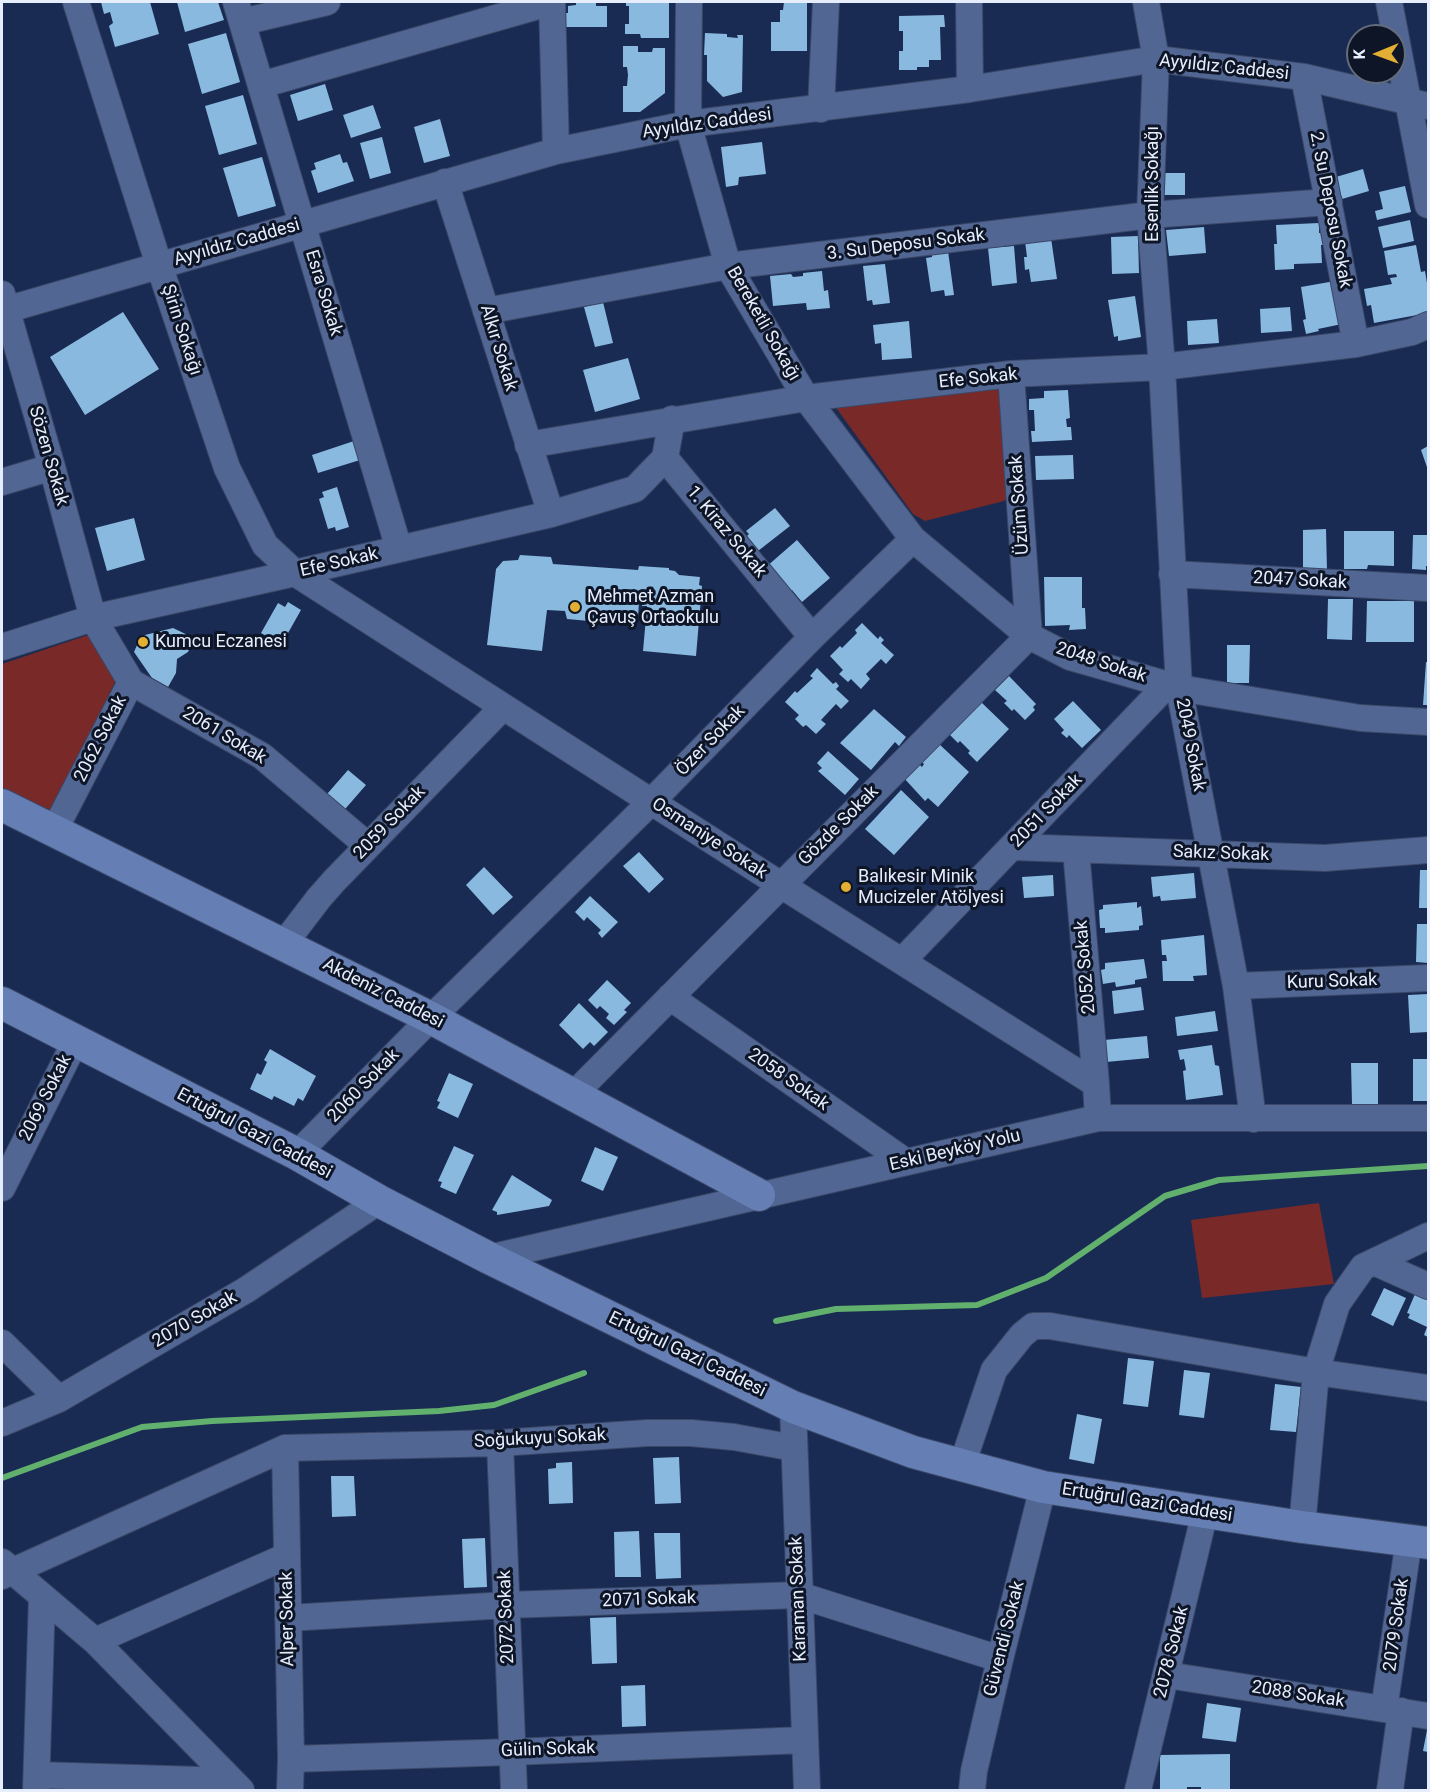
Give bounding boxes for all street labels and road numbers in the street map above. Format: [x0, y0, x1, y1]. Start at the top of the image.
street label: Ayyıldız Caddesi [1158, 50, 1290, 86]
street label: Ayyıldız Caddesi [641, 104, 773, 144]
street label: Esenlik Sokağı [1142, 126, 1164, 242]
street label: 2. Su Deposu Sokak [1304, 130, 1356, 290]
street label: Ayyıldız Caddesi [171, 215, 303, 271]
street label: 3. Su Deposu Sokak [826, 225, 986, 265]
street label: Esra Sokak [300, 248, 346, 338]
street label: Bereketli Sokağı [722, 263, 804, 385]
street label: Şirin Sokağı [156, 282, 206, 378]
street label: Alkır Sokak [475, 302, 521, 394]
street label: Efe Sokak [938, 364, 1018, 394]
street label: Sözen Sokak [23, 404, 73, 508]
street label: Üzüm Sokak [1006, 454, 1034, 556]
street label: 1. Kiraz Sokak [681, 482, 771, 582]
street label: Efe Sokak [298, 544, 380, 582]
street label: 2047 Sokak [1253, 568, 1347, 594]
street label: 2048 Sokak [1053, 638, 1149, 688]
street label: 2062 Sokak [70, 692, 132, 786]
street label: 2049 Sokak [1170, 697, 1210, 793]
street label: Özer Sokak [672, 701, 750, 781]
street label: 2061 Sokak [178, 703, 270, 769]
street label: 2051 Sokak [1007, 770, 1087, 852]
street label: Gözde Sokak [794, 781, 884, 871]
street label: 2059 Sokak [350, 782, 430, 864]
street label: Osmaniye Sokak [647, 794, 771, 884]
street label: Sakız Sokak [1172, 842, 1270, 866]
street label: 2052 Sokak [1071, 919, 1101, 1015]
street label: Akdeniz Caddesi [319, 954, 447, 1034]
street label: Kuru Sokak [1286, 970, 1378, 994]
street label: 2058 Sokak [743, 1044, 833, 1116]
street label: 2060 Sokak [324, 1045, 404, 1127]
street label: 2069 Sokak [15, 1051, 77, 1145]
street label: Ertuğrul Gazi Caddesi [173, 1084, 335, 1184]
street label: Eski Beyköy Yolu [887, 1125, 1023, 1177]
street label: 2070 Sokak [149, 1287, 241, 1353]
street label: Ertuğrul Gazi Caddesi [605, 1308, 769, 1402]
street label: Soğukuyu Sokak [474, 1425, 606, 1453]
street label: Ertuğrul Gazi Caddesi [1060, 1479, 1234, 1527]
street label: Karaman Sokak [786, 1536, 812, 1662]
street label: 2072 Sokak [495, 1570, 519, 1664]
street label: Alper Sokak [276, 1571, 300, 1667]
street label: 2079 Sokak [1380, 1577, 1414, 1673]
street label: Güvendi Sokak [980, 1579, 1030, 1699]
street label: 2071 Sokak [602, 1588, 696, 1612]
street label: 2078 Sokak [1150, 1604, 1194, 1700]
street label: 2088 Sokak [1250, 1677, 1346, 1713]
street label: Gülin Sokak [500, 1738, 596, 1762]

